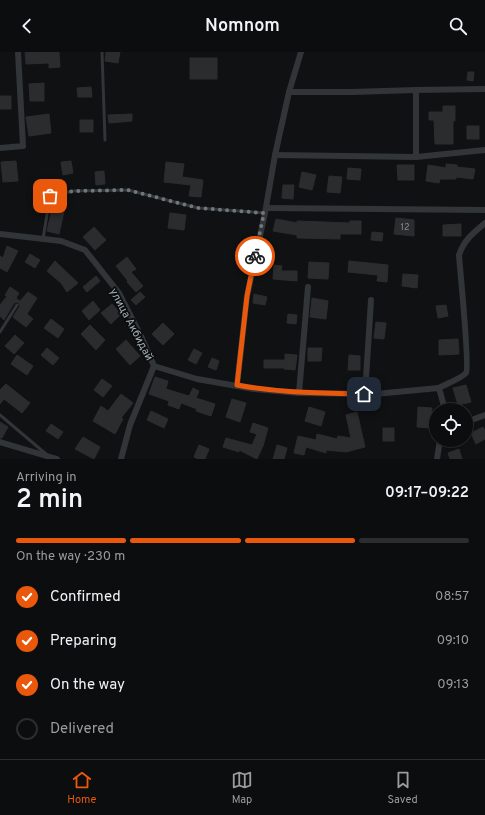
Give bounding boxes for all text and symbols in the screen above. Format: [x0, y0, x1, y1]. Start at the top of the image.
icon: back [16, 15, 38, 37]
text: Nomnom [205, 15, 280, 38]
icon: search [447, 15, 469, 37]
pin [33, 179, 67, 213]
icon: bag [39, 185, 61, 207]
house number: 12 [401, 222, 409, 233]
courier [235, 236, 275, 276]
icon: bike [244, 245, 266, 267]
street label: улица Акбидай [106, 286, 156, 363]
pin [347, 377, 381, 411]
icon: home [353, 383, 375, 405]
map controls [429, 403, 473, 447]
button: locate [429, 403, 473, 447]
text: Arriving in [16, 470, 77, 486]
text: 2 min [16, 484, 83, 517]
text: 09:17–09:22 [385, 484, 469, 503]
text: On the way · 230 m [16, 549, 125, 565]
icon: check [16, 586, 38, 608]
text: Confirmed [50, 588, 121, 607]
text: 08:57 [435, 589, 469, 605]
icon: check [16, 630, 38, 652]
text: Preparing [50, 632, 117, 651]
text: 09:10 [437, 633, 469, 649]
icon: check [16, 674, 38, 696]
text: On the way [50, 676, 125, 695]
text: 09:13 [437, 677, 469, 693]
text: Delivered [50, 720, 114, 739]
tab: Home [67, 769, 96, 807]
tab: Map [231, 769, 253, 807]
tab: Saved [388, 769, 418, 807]

